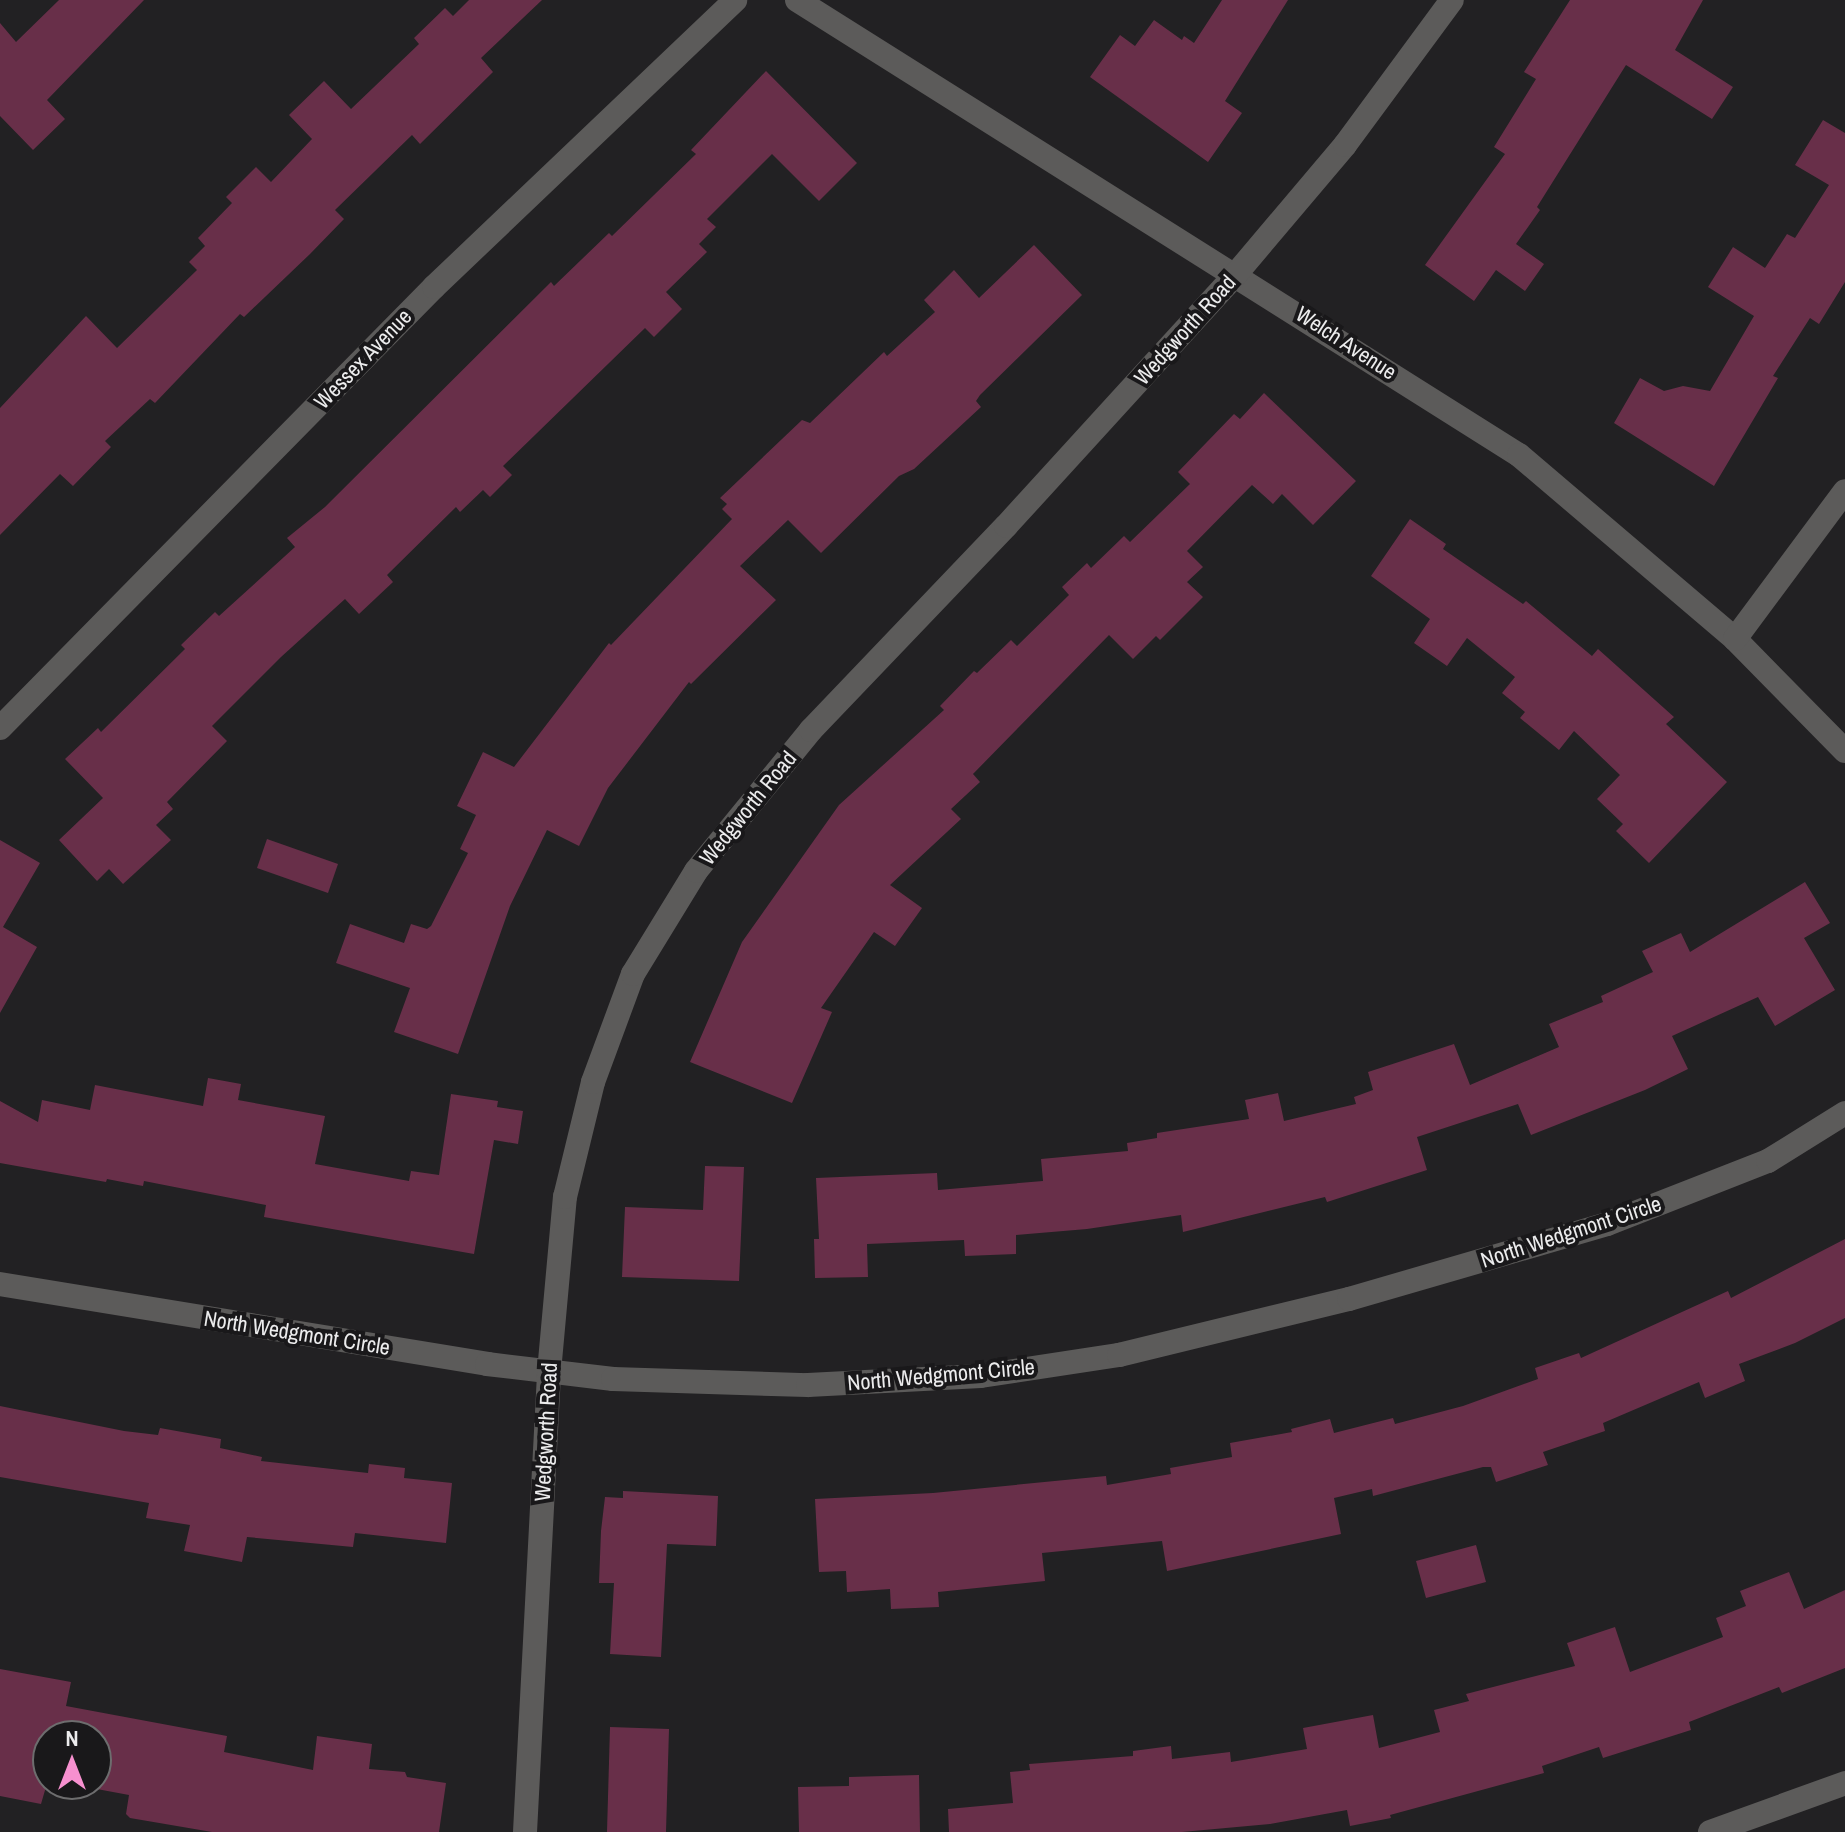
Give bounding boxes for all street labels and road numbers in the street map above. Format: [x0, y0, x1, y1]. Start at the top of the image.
street label: Wedgworth Road [1129, 269, 1241, 391]
street label: Welch Avenue [1290, 300, 1402, 386]
street label: Wessex Avenue [308, 303, 418, 415]
street label: Wedgworth Road [694, 746, 802, 870]
street label: North Wedgmont Circle [1477, 1190, 1665, 1274]
street label: North Wedgmont Circle [202, 1305, 392, 1361]
street label: North Wedgmont Circle [846, 1354, 1036, 1396]
street label: Wedgworth Road [529, 1362, 563, 1502]

